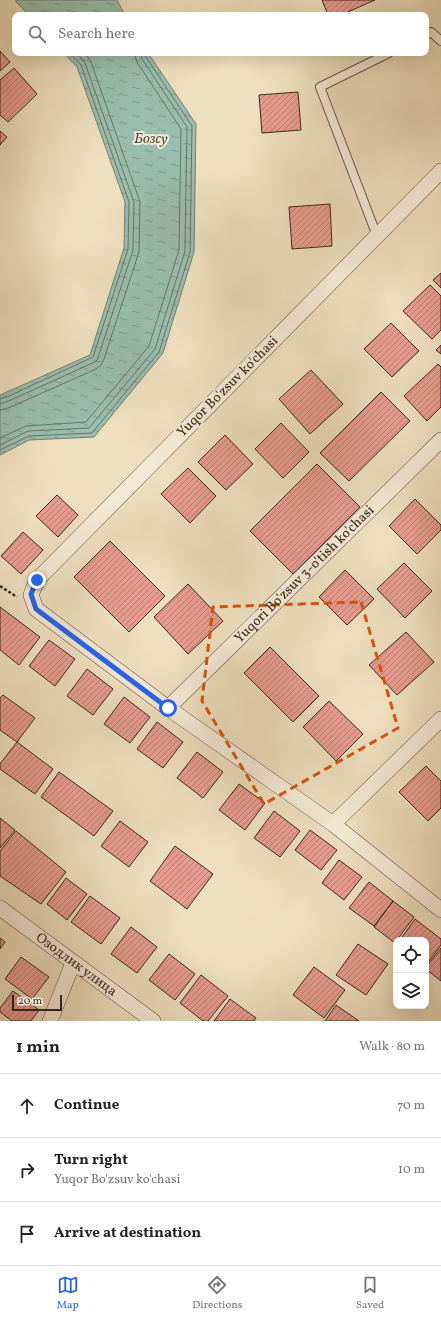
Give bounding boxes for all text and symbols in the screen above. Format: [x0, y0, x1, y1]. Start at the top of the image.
search box [12, 12, 429, 56]
icon: search [26, 23, 48, 45]
text: Search here [58, 24, 135, 45]
water label: Бозсу [134, 129, 168, 150]
street label: Yuqor Bo'zsuv ko'chasi [173, 332, 283, 442]
street label: Yuqori Bo'zsuv 3-o'tish ko'chasi [230, 501, 379, 647]
route end [28, 571, 46, 589]
route start [159, 699, 177, 717]
street label: Озодлик улица [32, 928, 121, 1001]
map controls [393, 937, 429, 1009]
button: locate [393, 937, 429, 973]
button: layers [393, 973, 429, 1009]
scale bar [12, 993, 62, 1012]
text: 20 m [18, 994, 42, 1009]
text: 1 min [16, 1036, 60, 1059]
text: Walk · 80 m [359, 1038, 425, 1056]
icon: ahead [16, 1095, 38, 1117]
text: Continue [54, 1095, 119, 1116]
text: 70 m [397, 1097, 425, 1115]
text: Turn right [54, 1150, 128, 1171]
icon: right [16, 1159, 38, 1181]
text: 10 m [398, 1161, 425, 1179]
text: Yuqor Bo'zsuv ko'chasi [54, 1171, 180, 1189]
icon: arrive [16, 1223, 38, 1245]
text: Arrive at destination [54, 1223, 201, 1244]
tab: Map [57, 1274, 79, 1313]
tab: Directions [192, 1274, 243, 1313]
tab: Saved [356, 1274, 384, 1313]

